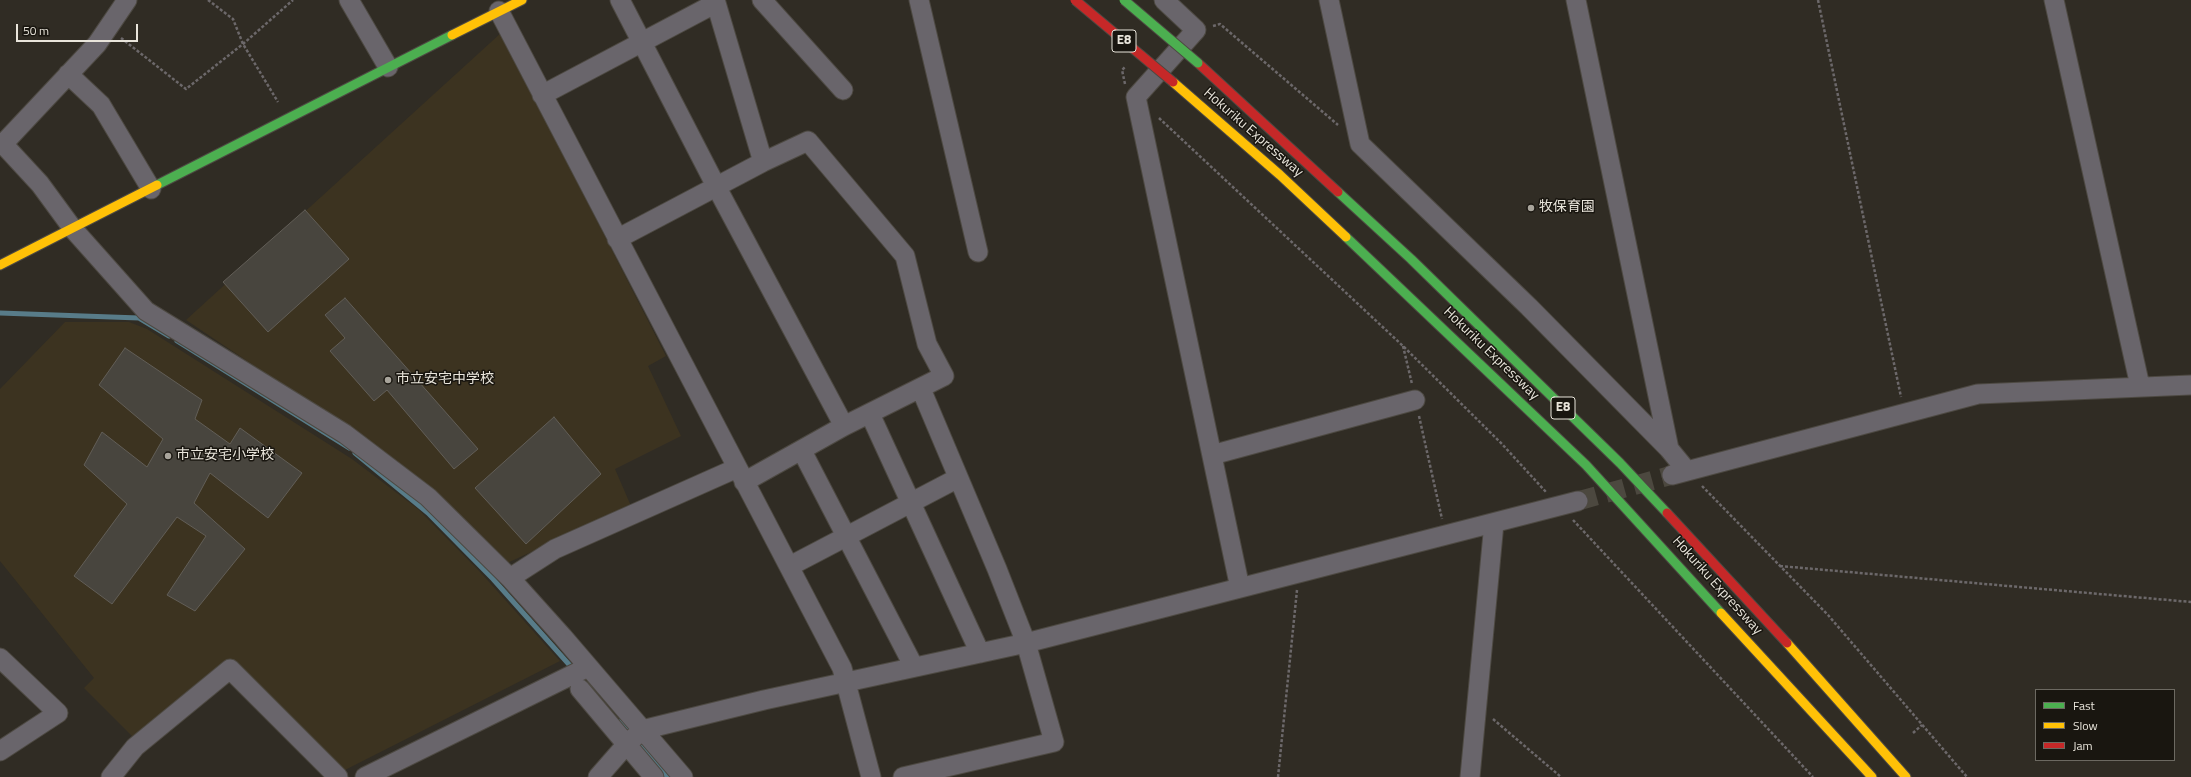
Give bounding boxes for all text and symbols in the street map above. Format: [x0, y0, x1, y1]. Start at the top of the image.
scale bar [18, 16, 140, 42]
text: 50 m [23, 21, 49, 40]
road number: E8 [1112, 30, 1136, 52]
street label: Hokuriku Expressway [1200, 85, 1306, 181]
place label: 牧保育園 [1539, 200, 1595, 216]
marker: 牧保育園 [1526, 203, 1536, 213]
street label: Hokuriku Expressway [1440, 304, 1542, 404]
place label: 市立安宅中学校 [396, 372, 494, 388]
marker: 市立安宅中学校 [383, 375, 393, 385]
road number: E8 [1551, 397, 1575, 419]
place label: 市立安宅小学校 [176, 448, 274, 464]
marker: 市立安宅小学校 [163, 451, 173, 461]
street label: Hokuriku Expressway [1668, 533, 1766, 639]
legend [2035, 689, 2175, 761]
text: Fast [2073, 696, 2095, 715]
text: Slow [2073, 716, 2098, 735]
text: Jam [2073, 736, 2093, 755]

